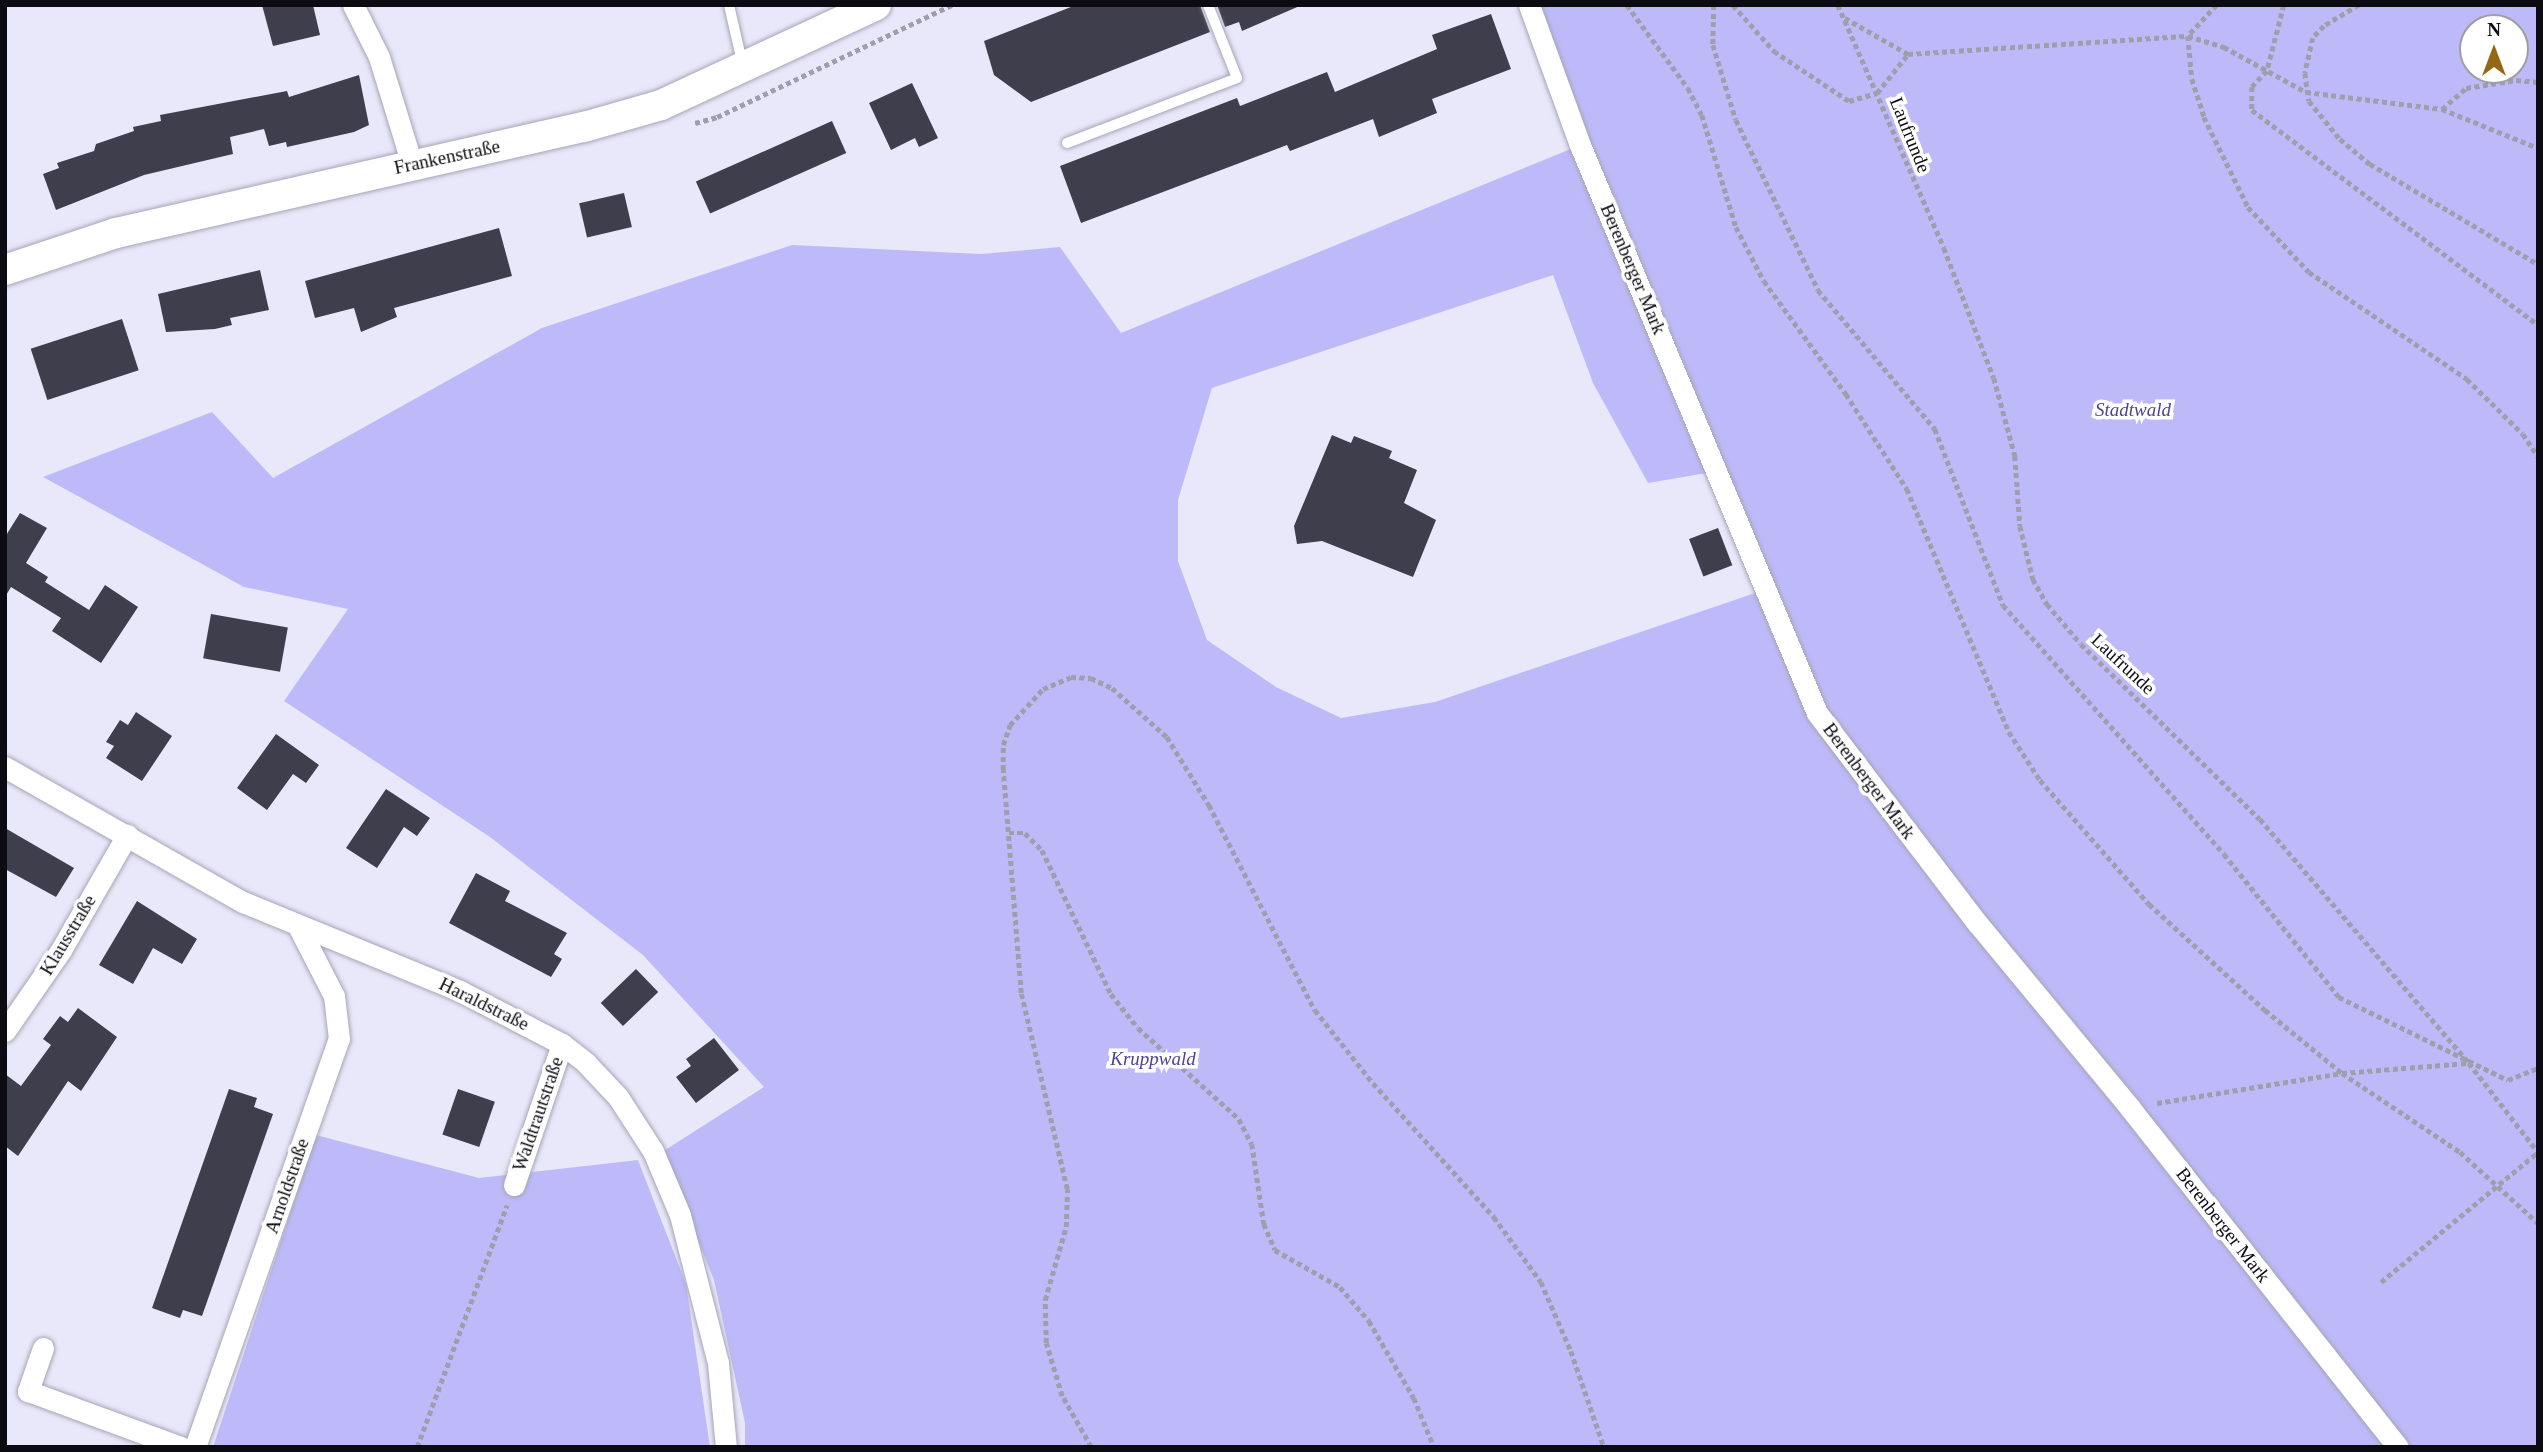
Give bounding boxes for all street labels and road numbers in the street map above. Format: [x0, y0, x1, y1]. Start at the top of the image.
street label: Laufrunde [1885, 94, 1935, 176]
street label: Frankenstraße [392, 135, 502, 179]
street label: Berenberger Mark [1595, 200, 1671, 338]
street label: Laufrunde [2086, 629, 2160, 699]
street label: Berenberger Mark [1818, 718, 1920, 844]
street label: Klausstraße [35, 891, 101, 979]
street label: Haraldstraße [435, 972, 533, 1036]
street label: Waldtrautstraße [508, 1054, 568, 1174]
street label: Arnoldstraße [260, 1135, 314, 1237]
street label: Berenberger Mark [2171, 1163, 2275, 1287]

